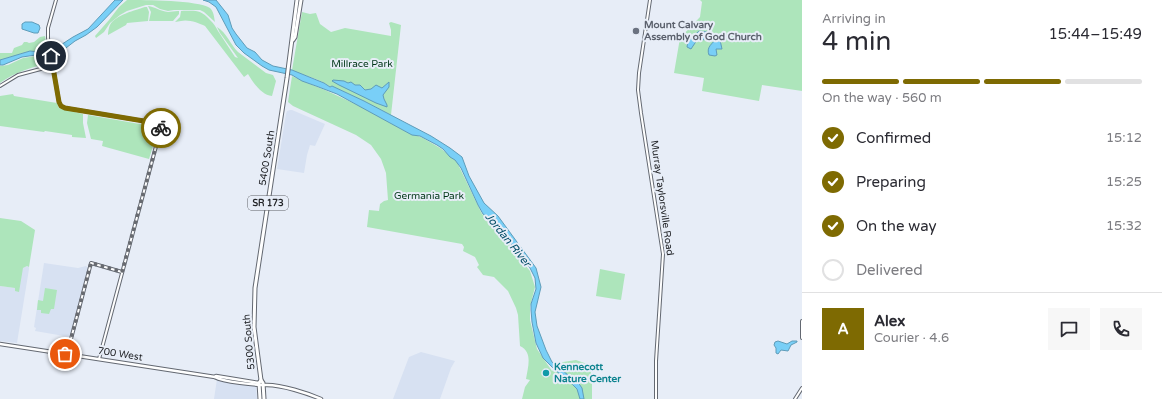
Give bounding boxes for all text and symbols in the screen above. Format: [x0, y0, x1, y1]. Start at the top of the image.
text: Arriving in [822, 11, 886, 27]
place label: Mount Calvary Assembly of God Church [644, 19, 762, 43]
text: 15:44–15:49 [1048, 25, 1142, 43]
marker: Mount Calvary Assembly of God Church [631, 26, 641, 36]
text: 4 min [822, 26, 891, 57]
pin [34, 39, 68, 73]
icon: home [40, 45, 62, 67]
park label: Millrace Park [331, 58, 393, 70]
text: On the way · 560 m [822, 90, 942, 106]
courier [141, 108, 181, 148]
icon: bike [150, 117, 172, 139]
icon: check [822, 127, 844, 149]
street label: 5400 South [257, 129, 277, 187]
text: Confirmed [856, 129, 931, 147]
text: 15:12 [1106, 130, 1142, 146]
street label: Murray Taylorsville Road [648, 140, 676, 256]
icon: check [822, 171, 844, 193]
text: Preparing [856, 173, 926, 191]
text: 15:25 [1106, 174, 1142, 190]
park label: Germania Park [394, 190, 465, 202]
road number: SR 173 [248, 196, 288, 210]
water label: Jordan River [482, 211, 535, 271]
icon: check [822, 215, 844, 237]
text: On the way [856, 217, 936, 235]
text: 15:32 [1106, 218, 1142, 234]
text: Delivered [856, 261, 923, 279]
button: chat [1048, 308, 1090, 350]
button: phone [1100, 308, 1142, 350]
text: Alex [874, 312, 905, 330]
street label: 5300 South [241, 314, 257, 370]
text: A [837, 320, 849, 338]
text: Courier · 4.6 [874, 330, 949, 346]
pin [48, 337, 82, 371]
icon: bag [54, 343, 76, 365]
street label: 700 West [97, 345, 144, 364]
place label: Kennecott Nature Center [554, 361, 621, 385]
marker: Kennecott Nature Center [541, 368, 551, 378]

